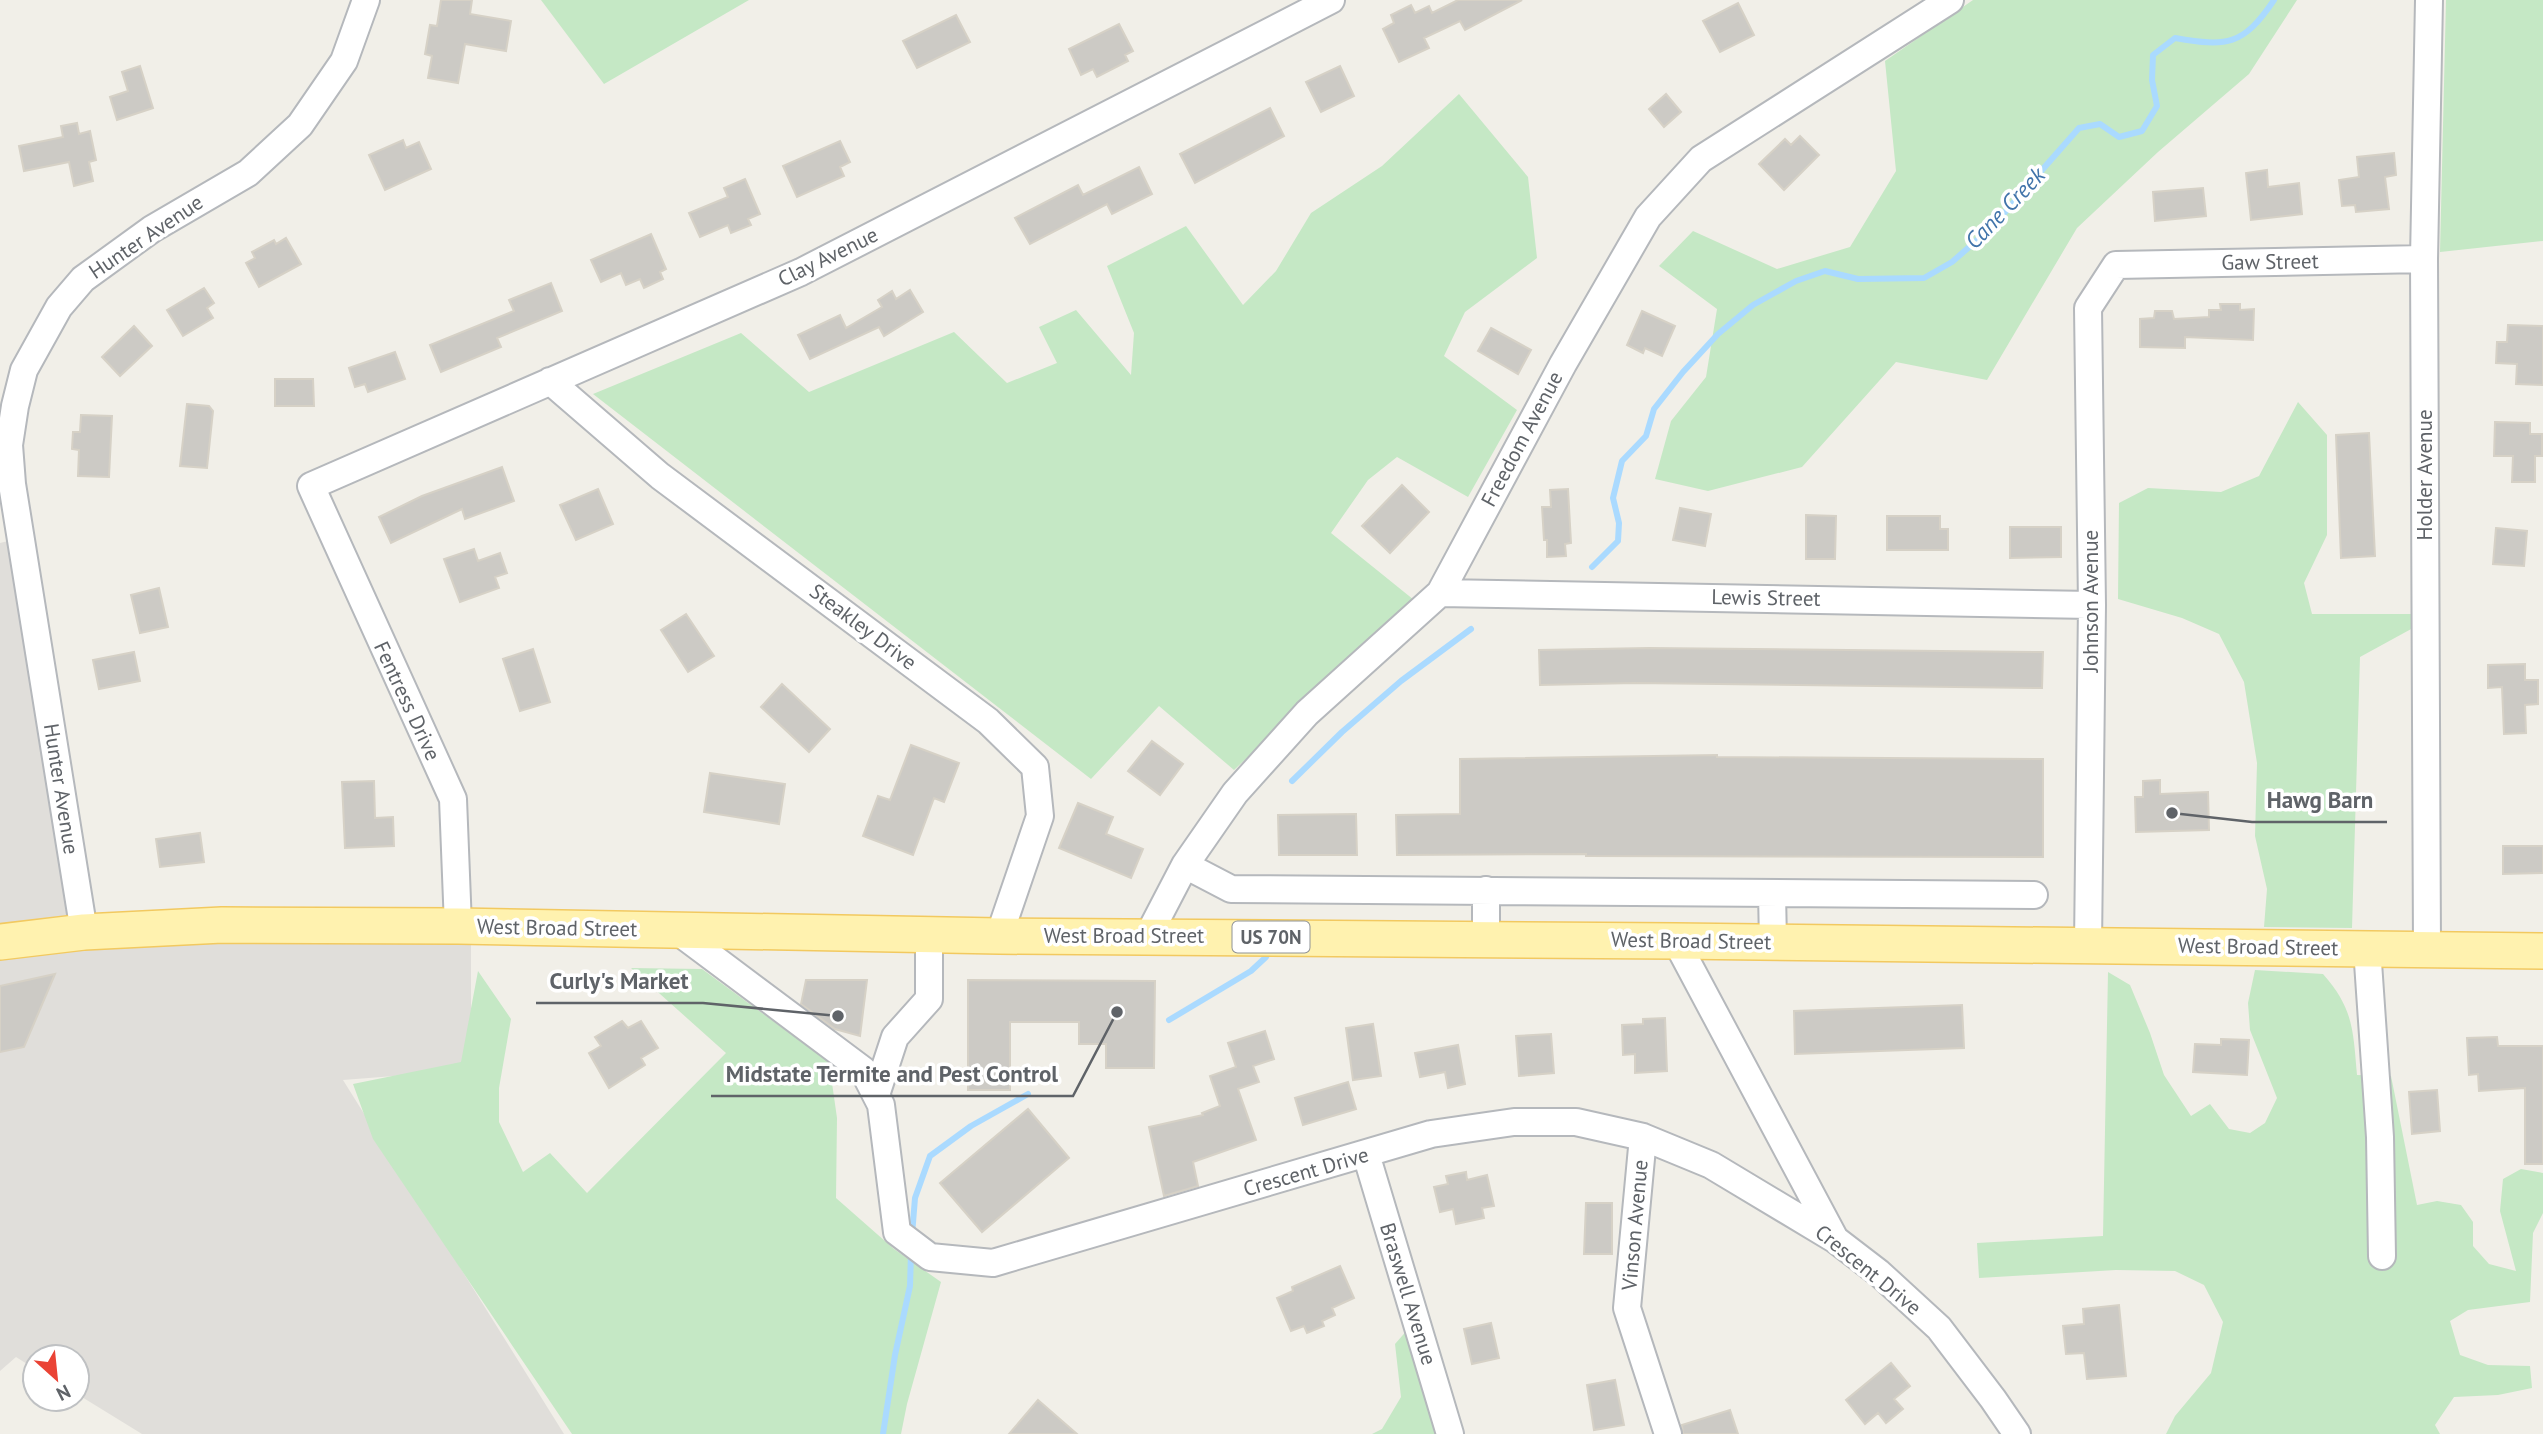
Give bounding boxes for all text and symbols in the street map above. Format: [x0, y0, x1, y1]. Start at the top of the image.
water label: Cane Creek [1959, 159, 2052, 255]
street label: Hunter Avenue [83, 188, 208, 285]
street label: Clay Avenue [773, 221, 882, 292]
street label: Gaw Street [2221, 247, 2319, 276]
street label: Freedom Avenue [1475, 367, 1569, 511]
street label: Holder Avenue [2411, 409, 2438, 541]
street label: Johnson Avenue [2077, 530, 2104, 673]
street label: Steakley Drive [804, 578, 922, 676]
street label: Lewis Street [1711, 583, 1821, 612]
street label: Fentress Drive [368, 637, 447, 765]
street label: Hunter Avenue [38, 722, 85, 856]
callout: Hawg Barn [2252, 778, 2387, 822]
text: Hawg Barn [2267, 785, 2373, 814]
street label: West Broad Street [477, 913, 637, 942]
street label: West Broad Street [1044, 922, 1204, 949]
road number: US 70N [1232, 922, 1310, 953]
street label: West Broad Street [1611, 926, 1771, 955]
street label: West Broad Street [2178, 932, 2338, 961]
callout: Curly's Market [536, 959, 703, 1003]
text: Curly's Market [549, 966, 689, 995]
callout: Midstate Termite and Pest Control [711, 1052, 1073, 1096]
text: Midstate Termite and Pest Control [726, 1059, 1058, 1088]
street label: Crescent Drive [1240, 1141, 1372, 1202]
street label: Vinson Avenue [1615, 1158, 1654, 1292]
street label: Crescent Drive [1810, 1218, 1927, 1321]
street label: Braswell Avenue [1374, 1219, 1443, 1368]
north arrow [21, 1343, 91, 1413]
text: N [53, 1380, 75, 1407]

